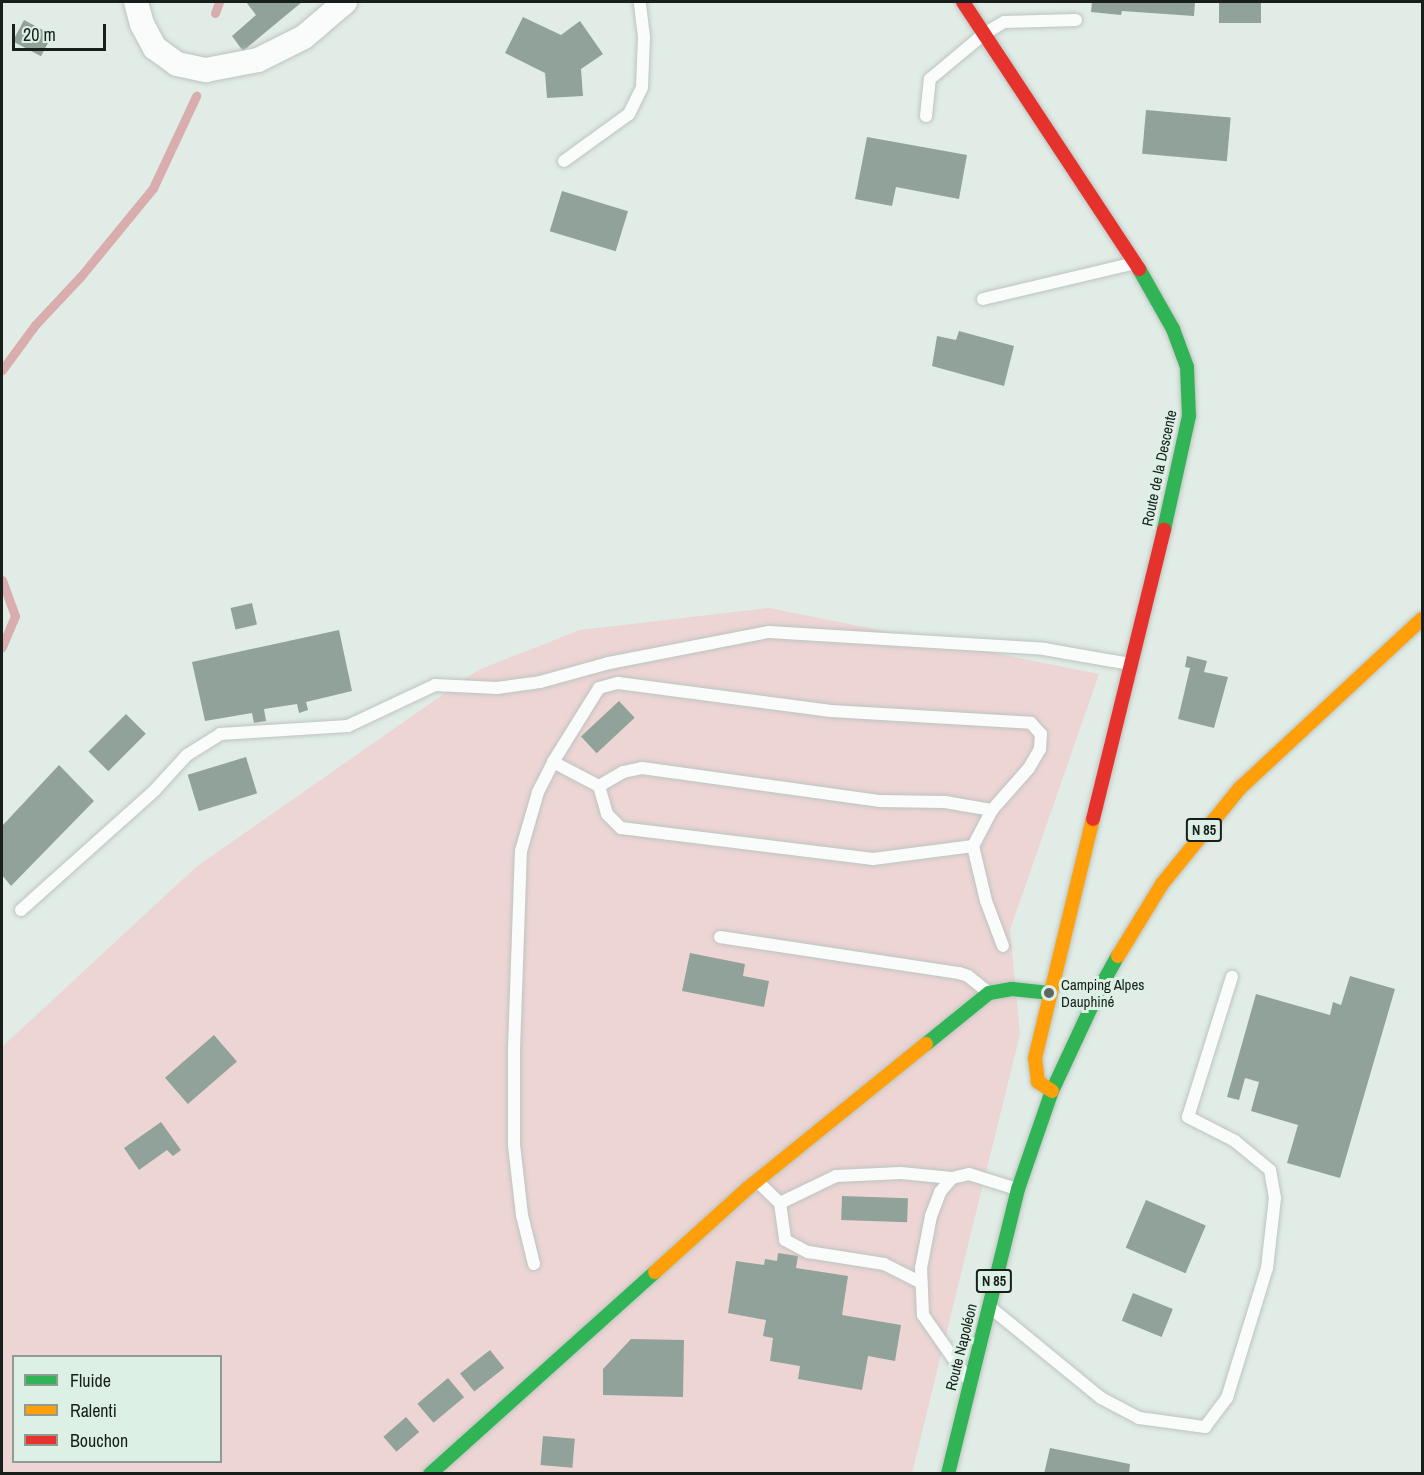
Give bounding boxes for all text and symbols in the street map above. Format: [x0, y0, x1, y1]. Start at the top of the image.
scale bar [15, 12, 110, 50]
text: 20 m [23, 22, 56, 47]
street label: Route de la Descente [1138, 408, 1180, 528]
road number: N 85 [1184, 819, 1224, 841]
place label: Camping Alpes Dauphiné [1061, 975, 1145, 1010]
marker: Camping Alpes Dauphiné [1042, 986, 1056, 1000]
road number: N 85 [974, 1270, 1014, 1292]
street label: Route Napoléon [942, 1302, 980, 1392]
legend [12, 1355, 222, 1463]
text: Fluide [70, 1368, 111, 1393]
text: Ralenti [70, 1398, 117, 1423]
text: Bouchon [70, 1428, 128, 1453]

